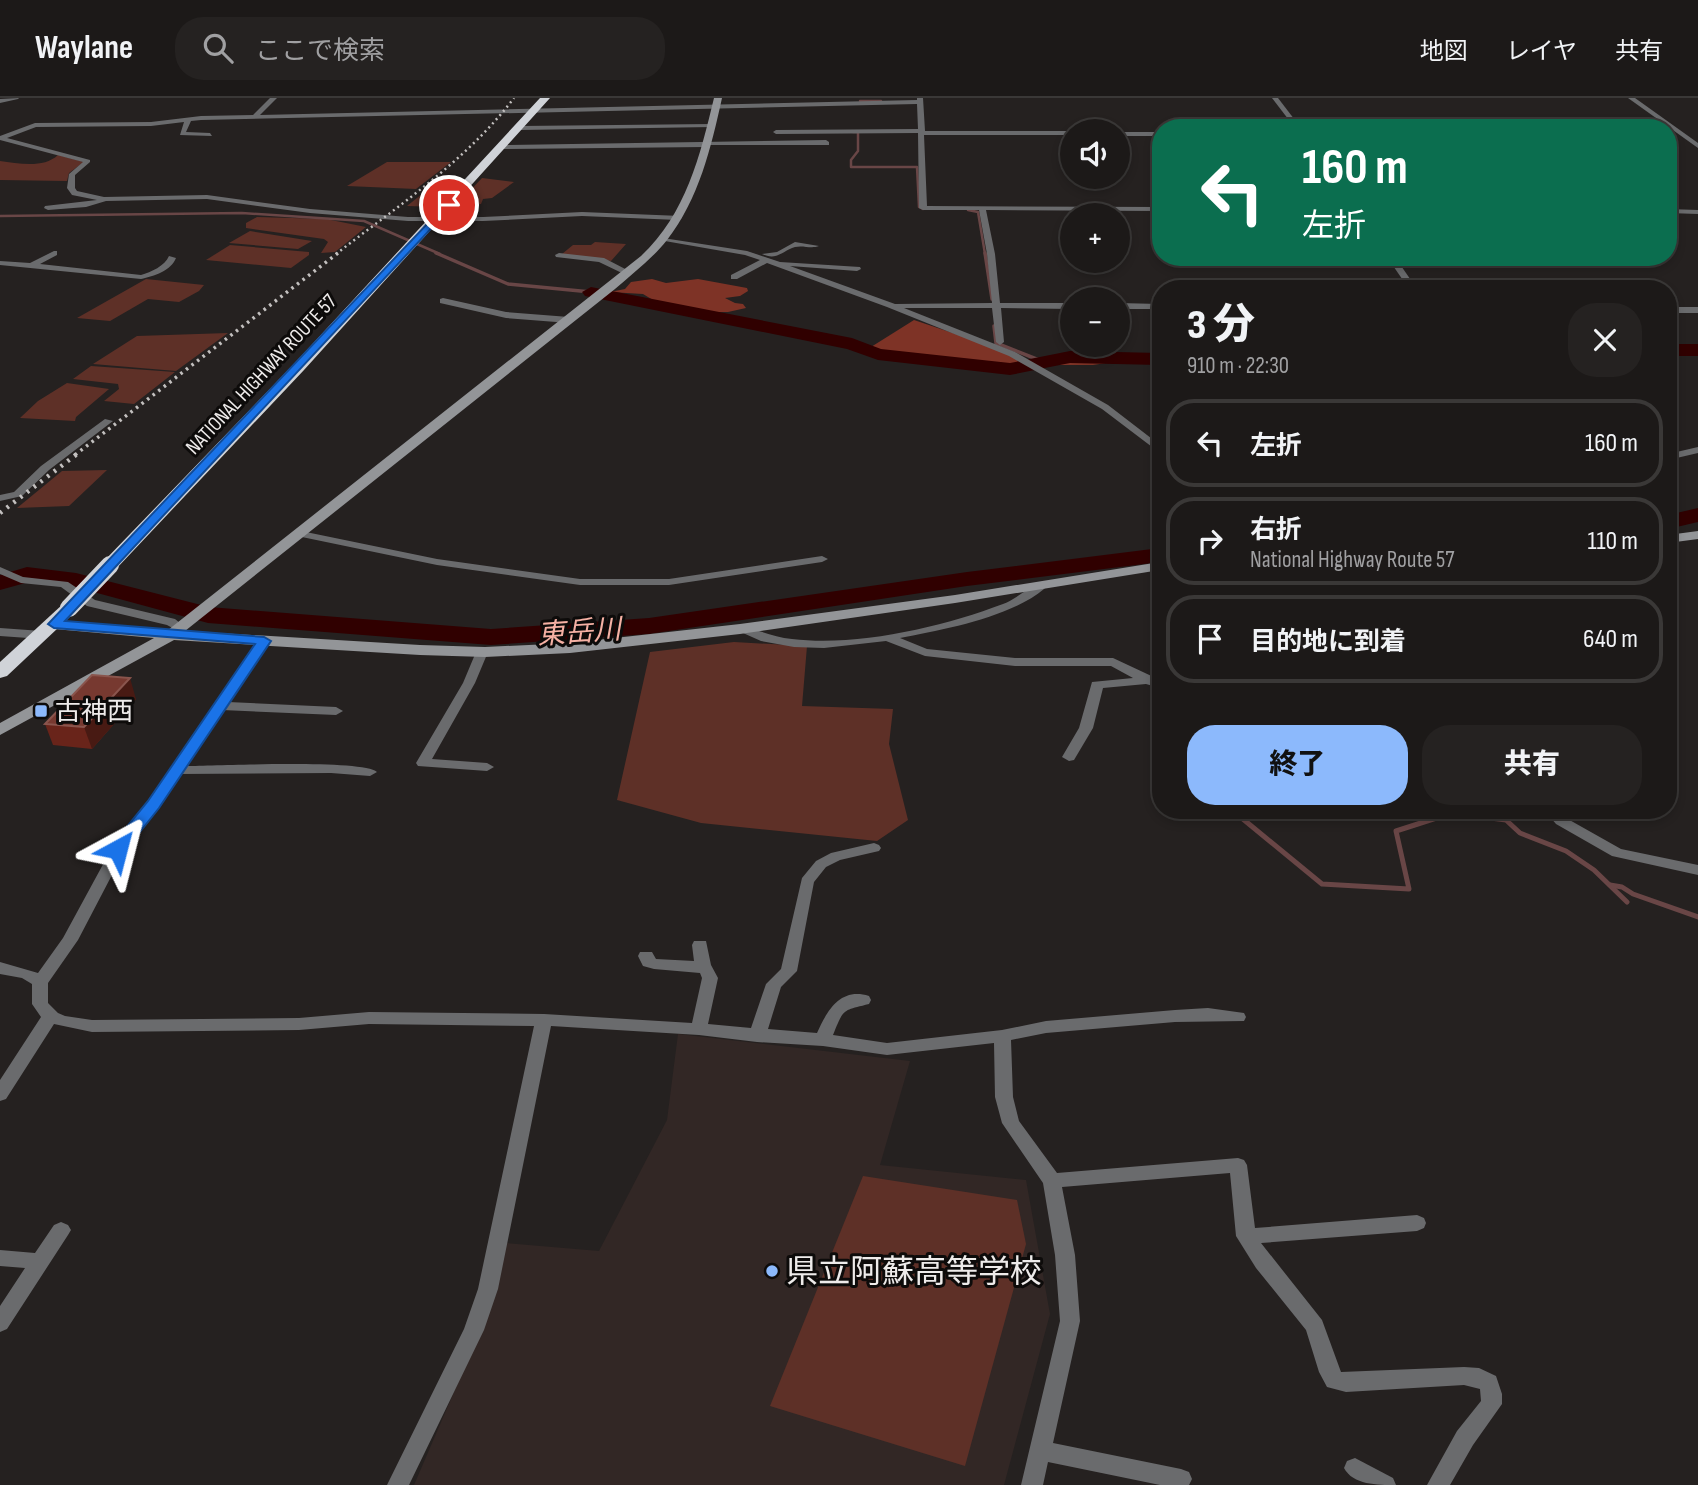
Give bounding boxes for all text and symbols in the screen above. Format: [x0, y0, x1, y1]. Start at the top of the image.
search box [175, 17, 665, 80]
text: Waylane [35, 28, 133, 68]
icon: search [199, 29, 237, 67]
text: ここで検索 [255, 36, 385, 67]
text: 地図 [1420, 37, 1468, 66]
text: レイヤ [1506, 37, 1577, 66]
text: 共有 [1615, 37, 1663, 66]
map controls [1060, 119, 1130, 357]
button: sound [1060, 119, 1130, 189]
text: 160 m [1302, 139, 1408, 198]
icon: left [1187, 147, 1278, 238]
pin [419, 175, 479, 235]
icon: arrive [430, 186, 468, 224]
button: + [1060, 203, 1130, 273]
text: 左折 [1302, 207, 1366, 246]
button: − [1060, 287, 1130, 357]
street label: NATIONAL HIGHWAY ROUTE 57 [181, 289, 342, 460]
text: 3 分 [1187, 300, 1255, 351]
button: close [1568, 303, 1642, 377]
text: 910 m · 22:30 [1187, 352, 1289, 380]
icon: left [1191, 424, 1229, 462]
text: 160 m [1585, 428, 1638, 459]
text: 左折 [1250, 431, 1302, 462]
text: 右折 [1250, 515, 1302, 546]
icon: right [1191, 522, 1229, 560]
text: 110 m [1587, 526, 1638, 557]
text: National Highway Route 57 [1250, 546, 1454, 574]
water label: 東岳川 [536, 613, 625, 652]
icon: arrive [1191, 620, 1229, 658]
text: 640 m [1583, 624, 1638, 655]
text: 目的地に到着 [1250, 627, 1406, 658]
place label: 古神西 [55, 697, 133, 728]
marker: 古神西 [33, 703, 49, 719]
button: 終了 [1187, 725, 1408, 805]
button: 共有 [1422, 725, 1642, 805]
position arrow [81, 812, 155, 886]
place label: 県立阿蘇高等学校 [786, 1253, 1042, 1292]
marker: 県立阿蘇高等学校 [764, 1263, 780, 1279]

